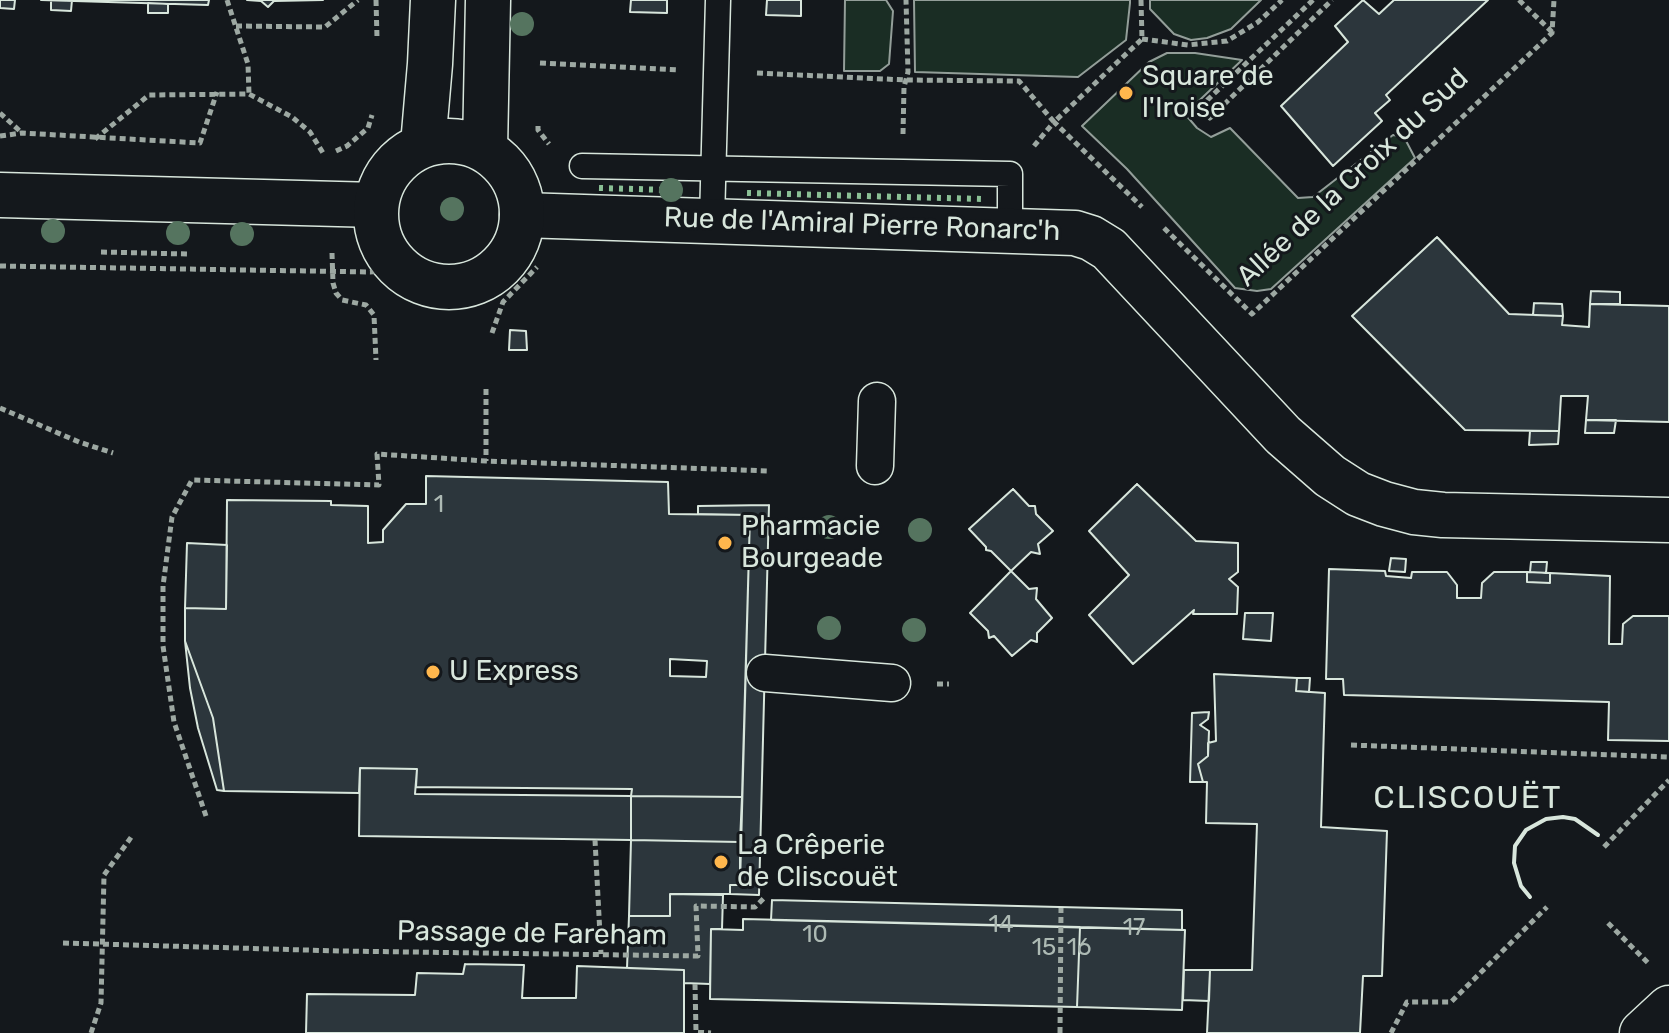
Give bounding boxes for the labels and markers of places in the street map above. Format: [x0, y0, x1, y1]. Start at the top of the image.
place label: Square de l'Iroise [1142, 60, 1274, 126]
marker: Square de l'Iroise [1117, 84, 1135, 102]
place label: Pharmacie Bourgeade [741, 510, 883, 576]
marker: Pharmacie Bourgeade [716, 534, 734, 552]
place label: U Express [449, 655, 579, 689]
marker: U Express [424, 663, 442, 681]
place label: La Crêperie de Cliscouët [737, 829, 898, 895]
marker: La Crêperie de Cliscouët [712, 853, 730, 871]

